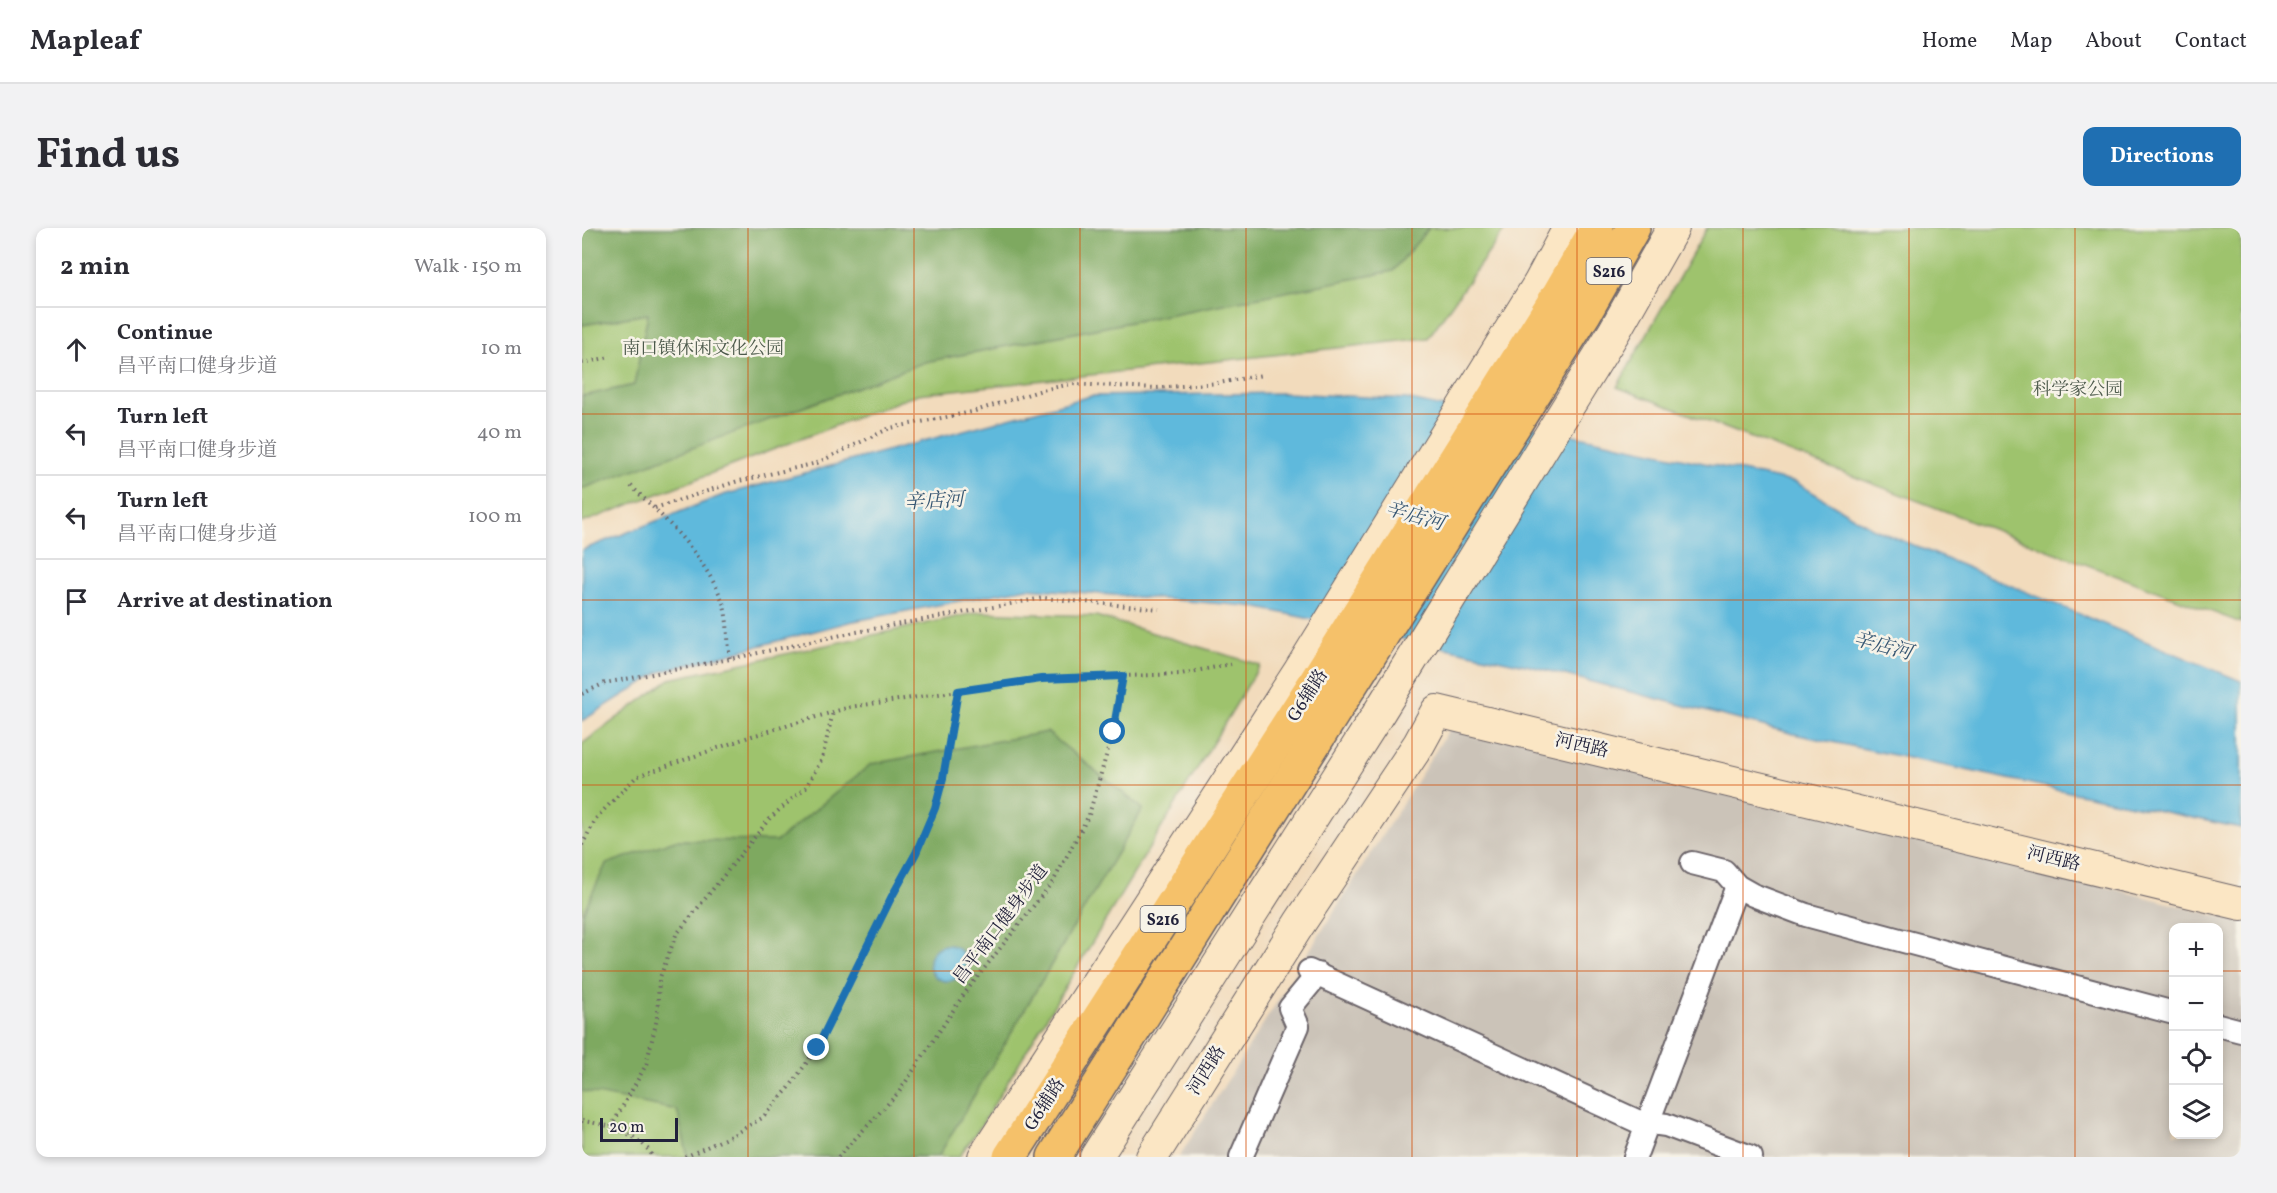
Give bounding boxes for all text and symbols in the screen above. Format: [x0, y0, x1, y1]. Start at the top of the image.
text: Mapleaf [30, 22, 140, 61]
text: Home [1922, 27, 1977, 56]
text: Map [2010, 27, 2052, 56]
text: About [2085, 27, 2142, 56]
text: Contact [2175, 27, 2247, 56]
text: Find us [36, 127, 180, 186]
button: Directions [2083, 127, 2241, 186]
text: 2 min [60, 249, 130, 285]
text: Walk · 150 m [414, 253, 522, 281]
road number: S216 [1586, 258, 1632, 284]
text: Continue [117, 318, 213, 349]
icon: ahead [60, 333, 93, 366]
text: 10 m [481, 335, 522, 363]
park label: 南口镇休闲文化公园 [622, 337, 784, 362]
text: 昌平南口健身步道 [117, 353, 277, 381]
park label: 科学家公园 [2033, 378, 2123, 403]
text: Turn left [117, 402, 208, 433]
icon: left [60, 417, 93, 450]
text: 40 m [477, 419, 522, 447]
text: 昌平南口健身步道 [117, 437, 277, 465]
text: Turn left [117, 486, 208, 517]
water label: 辛店河 [903, 486, 968, 518]
water label: 辛店河 [1382, 495, 1450, 539]
icon: left [60, 501, 93, 534]
text: 100 m [468, 503, 522, 531]
text: 昌平南口健身步道 [117, 521, 277, 549]
icon: arrive [60, 585, 93, 618]
text: Arrive at destination [117, 586, 333, 617]
water label: 辛店河 [1850, 626, 1918, 669]
street label: G6辅路 [1282, 665, 1335, 727]
route start [1099, 718, 1125, 744]
street label: 河西路 [1553, 728, 1611, 765]
street label: 河西路 [2024, 841, 2083, 878]
street label: 昌平南口健身步道 [948, 860, 1055, 990]
road number: S216 [1140, 906, 1186, 932]
map controls [2169, 923, 2223, 1139]
button: + [2169, 923, 2223, 977]
button: − [2169, 977, 2223, 1031]
button: locate [2169, 1031, 2223, 1085]
route end [803, 1034, 829, 1060]
street label: 河西路 [1182, 1041, 1232, 1100]
street label: G6辅路 [1019, 1074, 1072, 1136]
button: layers [2169, 1085, 2223, 1139]
scale bar [600, 1115, 678, 1142]
text: 20 m [609, 1117, 644, 1139]

